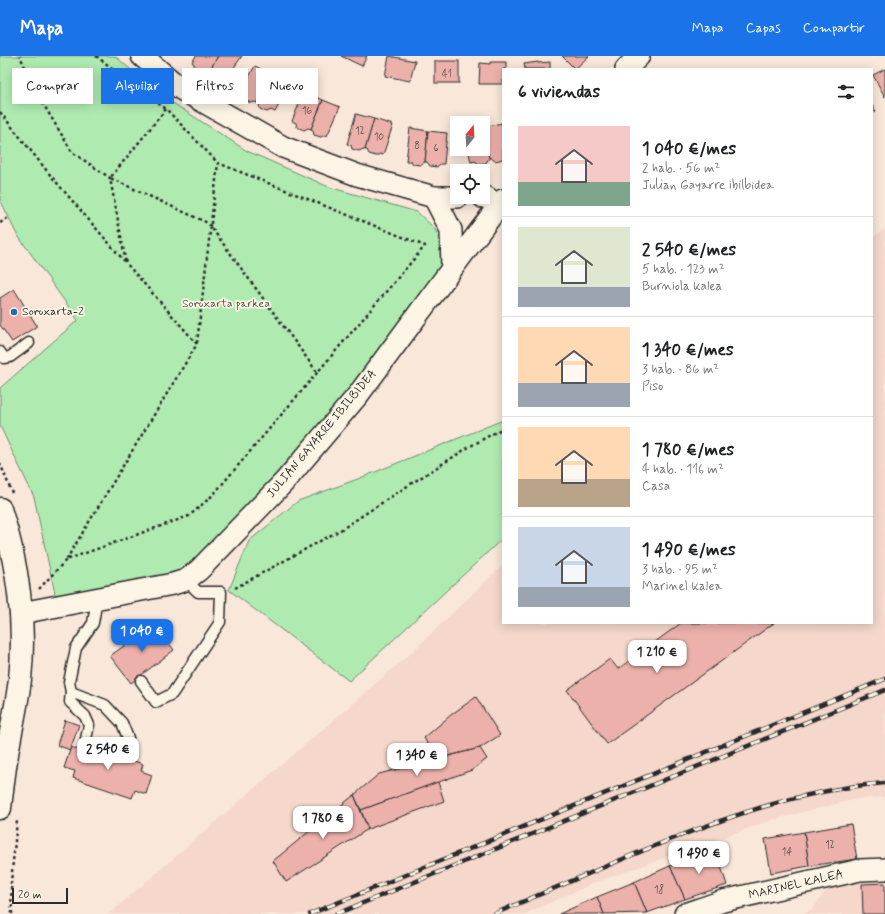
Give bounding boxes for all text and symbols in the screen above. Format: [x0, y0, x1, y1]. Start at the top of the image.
text: Mapa [20, 16, 63, 41]
text: Mapa [692, 19, 724, 37]
text: Capas [746, 19, 781, 37]
text: Compartir [803, 19, 865, 37]
chip: Comprar [12, 68, 93, 104]
chip: Alquilar [101, 68, 174, 104]
chip: Filtros [182, 68, 248, 104]
chip: Nuevo [256, 68, 318, 104]
house number: 41 [442, 68, 452, 81]
text: 6 viviendas [518, 81, 600, 103]
icon: filters [835, 81, 857, 103]
house number: 16 [302, 105, 312, 118]
north arrow [450, 116, 490, 156]
map controls [450, 116, 490, 204]
house number: 12 [355, 125, 365, 138]
house number: 10 [374, 131, 384, 144]
text: 1 040 €/mes [642, 138, 736, 160]
house number: 8 [414, 140, 420, 153]
house number: 6 [433, 142, 439, 155]
icon: home [550, 142, 598, 190]
text: 2 hab. · 56 m² [642, 160, 720, 177]
button: locate [450, 164, 490, 204]
text: Julian Gayarre ibilbidea [642, 177, 774, 194]
text: 2 540 €/mes [642, 239, 736, 261]
icon: home [550, 243, 598, 291]
text: 5 hab. · 123 m² [642, 261, 724, 278]
text: Burniola kalea [642, 278, 722, 295]
park label: Soroxarta parkea [182, 296, 270, 312]
place label: Soroxarta-2 [22, 304, 84, 320]
marker: Soroxarta-2 [9, 307, 19, 317]
text: 1 340 €/mes [642, 339, 734, 361]
icon: home [550, 343, 598, 391]
text: 3 hab. · 86 m² [642, 361, 719, 378]
street label: JULIAN GAYARRE IBILBIDEA [264, 367, 380, 501]
text: Piso [642, 378, 663, 395]
text: 1 780 €/mes [642, 439, 734, 461]
icon: home [550, 443, 598, 491]
text: 4 hab. · 116 m² [642, 461, 724, 478]
text: Casa [642, 478, 670, 495]
text: 1 490 €/mes [642, 539, 736, 561]
icon: home [550, 543, 598, 591]
text: 3 hab. · 95 m² [642, 561, 718, 578]
text: Marinel kalea [642, 578, 722, 595]
pin: 1 040 € [105, 619, 179, 653]
text: 1 040 € [120, 623, 164, 640]
pin: 1 210 € [620, 640, 694, 674]
text: 1 210 € [637, 644, 677, 661]
pin: 2 540 € [71, 737, 145, 771]
text: 2 540 € [86, 741, 130, 758]
pin: 1 340 € [380, 743, 454, 777]
text: 1 340 € [396, 747, 438, 764]
pin: 1 780 € [286, 806, 360, 840]
text: 1 780 € [302, 810, 344, 827]
house number: 12 [825, 839, 835, 852]
pin: 1 490 € [662, 841, 736, 875]
text: 1 490 € [677, 845, 721, 862]
house number: 14 [782, 846, 792, 859]
street label: MARINEL KALEA [747, 866, 845, 904]
house number: 18 [654, 883, 664, 897]
scale bar [12, 886, 68, 905]
text: 20 m [18, 888, 41, 902]

